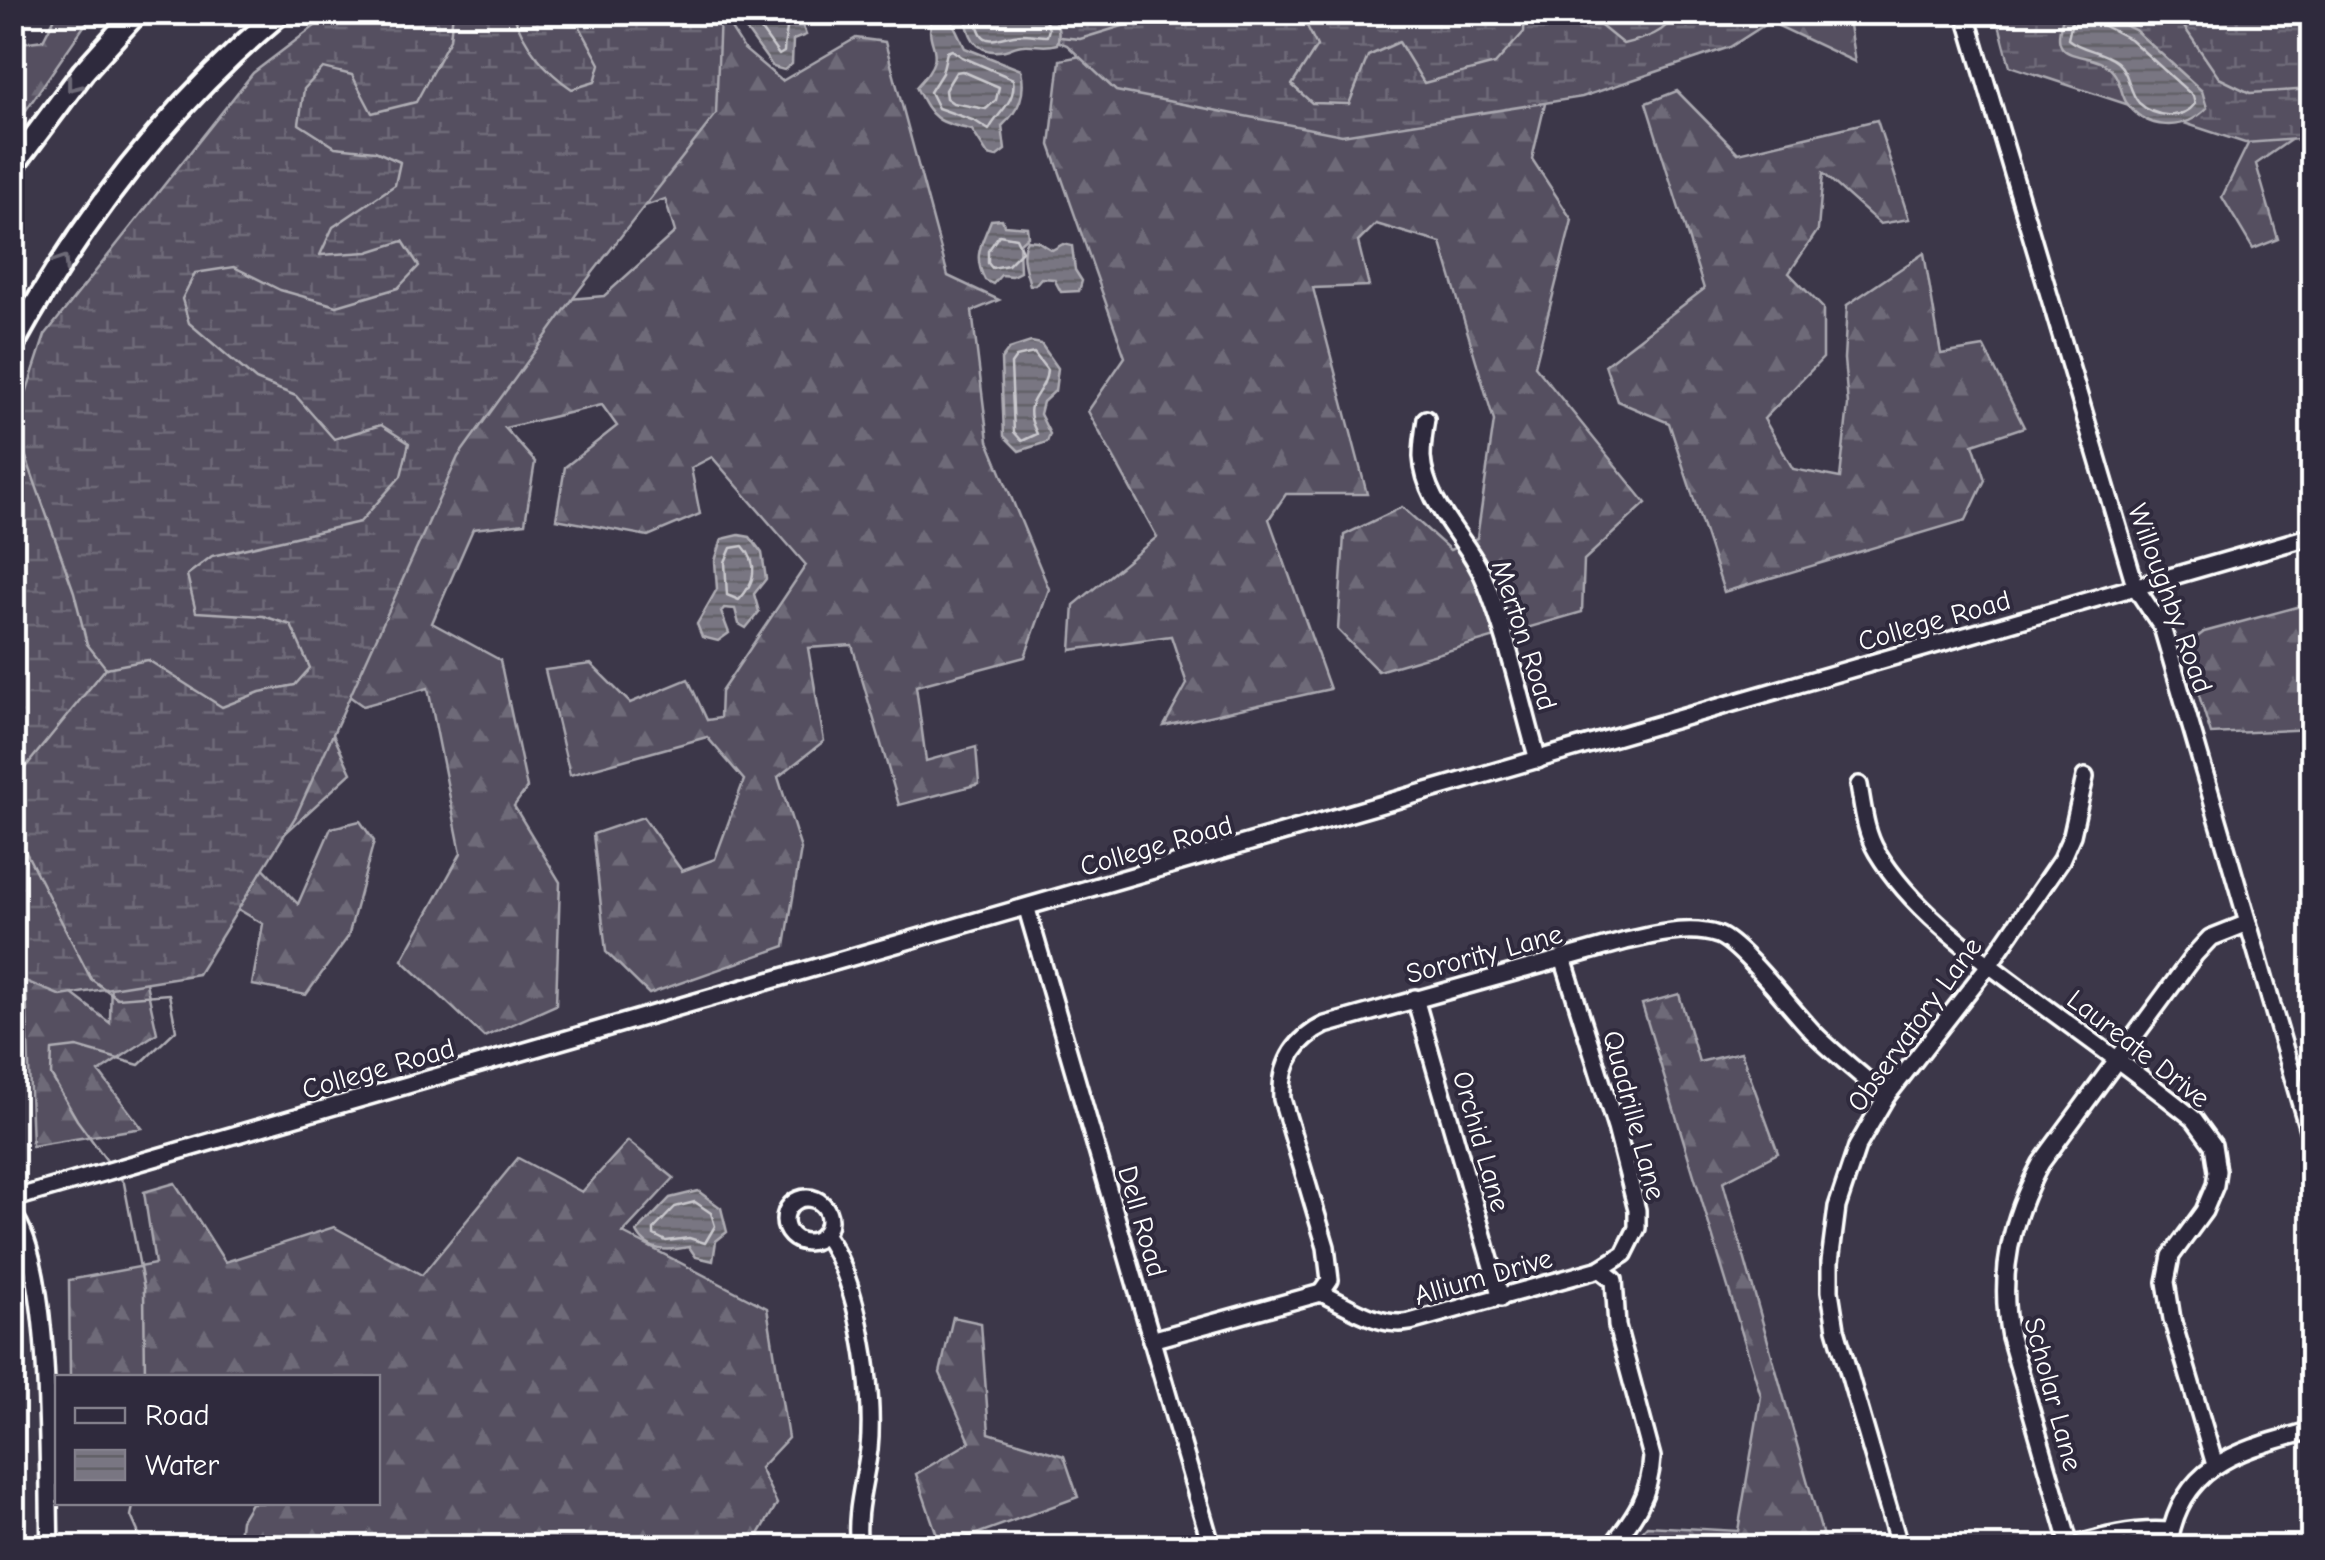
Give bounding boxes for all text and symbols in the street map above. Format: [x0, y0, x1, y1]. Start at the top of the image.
one-way arrow [67, 74, 84, 92]
one-way arrow [49, 255, 68, 273]
street label: Willoughby Road [2121, 499, 2219, 697]
street label: Merton Road [1485, 556, 1563, 714]
street label: College Road [1854, 584, 2014, 658]
street label: College Road [1076, 809, 1236, 883]
street label: Sorority Lane [1403, 918, 1566, 990]
street label: Observatory Lane [1841, 931, 1989, 1118]
street label: Laureate Drive [2061, 983, 2216, 1114]
street label: Quadrille Lane [1596, 1027, 1672, 1203]
street label: College Road [298, 1032, 458, 1106]
street label: Orchid Lane [1446, 1067, 1516, 1215]
street label: Dell Road [1111, 1162, 1173, 1280]
street label: Allium Drive [1411, 1242, 1556, 1312]
street label: Scholar Lane [2017, 1314, 2089, 1474]
legend [55, 1375, 380, 1505]
text: Road [145, 1398, 210, 1433]
text: Water [145, 1448, 219, 1483]

